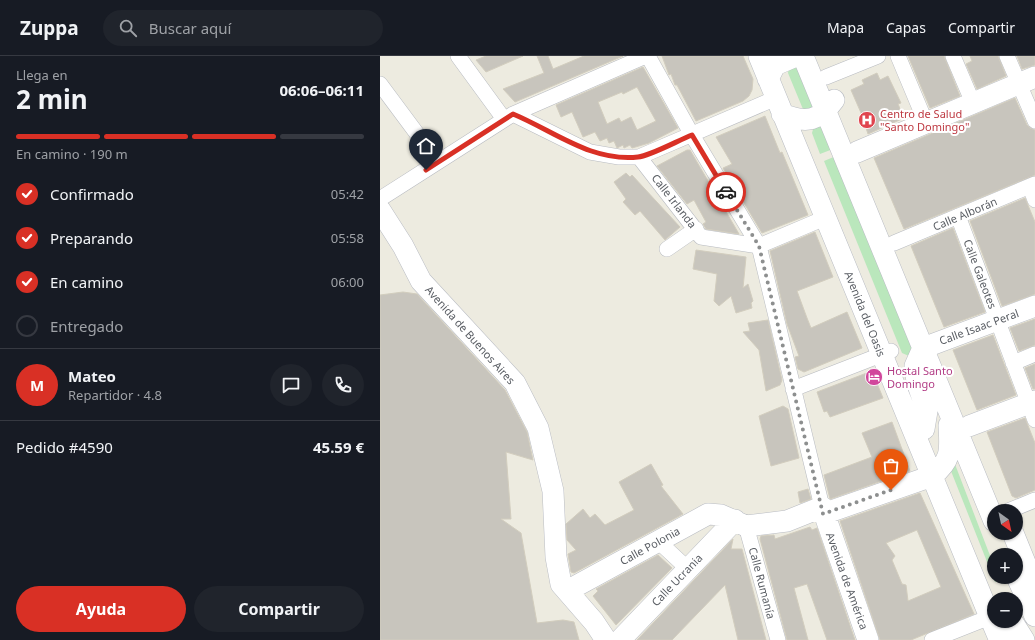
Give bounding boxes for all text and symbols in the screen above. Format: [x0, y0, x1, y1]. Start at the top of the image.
search box [103, 10, 383, 46]
text: Zuppa [20, 15, 79, 41]
icon: search [117, 17, 139, 39]
text: Buscar aquí [149, 18, 231, 38]
text: Mapa [827, 18, 864, 37]
text: Capas [886, 18, 926, 37]
text: Compartir [948, 18, 1015, 37]
text: Llega en [16, 66, 68, 84]
text: 06:06–06:11 [279, 80, 364, 100]
text: 2 min [16, 81, 88, 117]
place label: Centro de Salud "Santo Domingo" [880, 106, 969, 134]
hospital icon: Centro de Salud "Santo Domingo" [857, 110, 877, 130]
pin [409, 129, 443, 170]
icon: home [415, 135, 437, 157]
text: En camino · 190 m [16, 145, 128, 163]
street label: Calle Irlanda [649, 171, 700, 231]
courier [706, 172, 746, 212]
icon: car [715, 181, 737, 203]
icon: check [16, 183, 38, 205]
text: Confirmado [50, 184, 134, 204]
text: 05:42 [331, 185, 364, 203]
street label: Calle Alborán [930, 193, 999, 234]
icon: check [16, 227, 38, 249]
text: Preparando [50, 228, 133, 248]
text: 05:58 [331, 229, 364, 247]
street label: Calle Galeotes [960, 237, 1001, 311]
street label: Avenida del Oasis [841, 269, 889, 359]
icon: check [16, 271, 38, 293]
text: En camino [50, 272, 123, 292]
text: 06:00 [331, 273, 364, 291]
street label: Avenida de Buenos Aires [422, 282, 519, 387]
street label: Calle Isaac Peral [937, 305, 1021, 348]
text: Entregado [50, 316, 123, 336]
place label: Hostal Santo Domingo [887, 363, 953, 391]
button: chat [270, 364, 312, 406]
button: phone [322, 364, 364, 406]
text: Mateo [68, 366, 116, 386]
hotel icon: Hostal Santo Domingo [864, 367, 884, 387]
text: M [30, 375, 44, 395]
text: Repartidor · 4.8 [68, 386, 162, 404]
text: Pedido #4590 [16, 437, 113, 457]
text: 45.59 € [313, 437, 364, 457]
pin [874, 449, 908, 490]
icon: bag [880, 455, 902, 477]
north arrow [987, 504, 1023, 540]
map controls [987, 504, 1023, 628]
street label: Calle Polonia [617, 523, 682, 568]
street label: Avenida de América [823, 530, 872, 632]
street label: Calle Rumanía [746, 545, 779, 620]
button: + [987, 548, 1023, 584]
street label: Calle Ucrania [648, 550, 705, 609]
button: Ayuda [16, 586, 186, 632]
button: Compartir [194, 586, 364, 632]
button: − [987, 592, 1023, 628]

